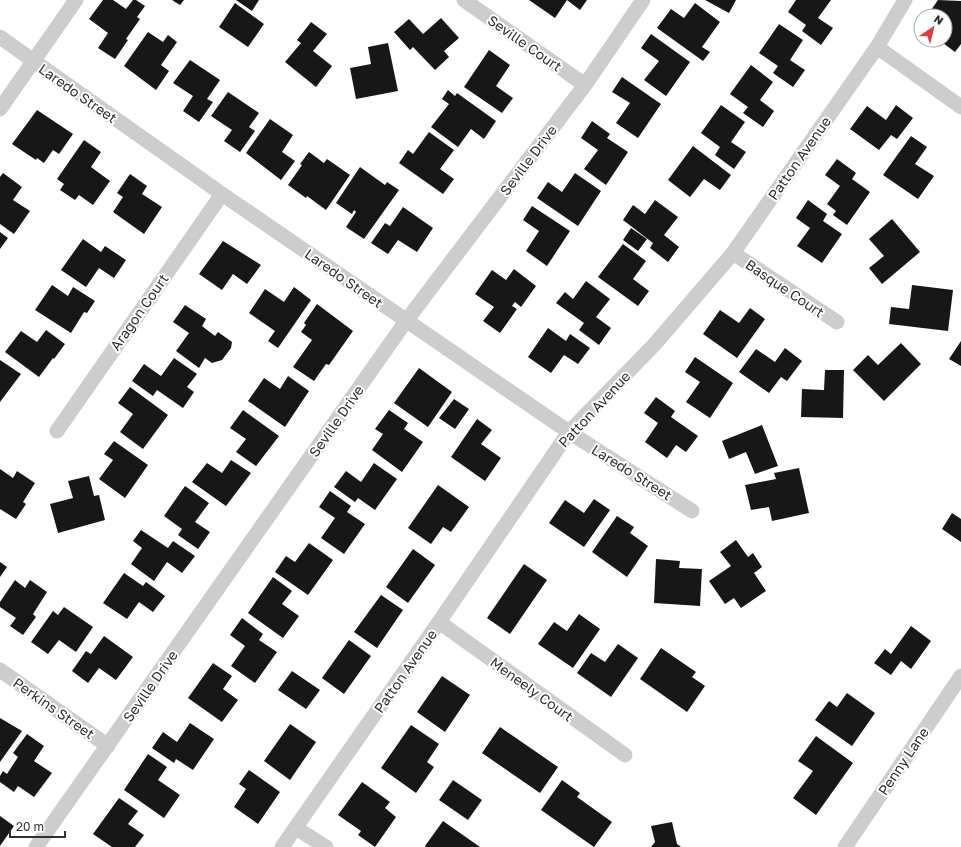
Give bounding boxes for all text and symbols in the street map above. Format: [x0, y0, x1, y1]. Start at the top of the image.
north arrow [913, 8, 953, 48]
street label: Seville Court [485, 11, 565, 75]
text: N [932, 12, 946, 27]
street label: Laredo Street [36, 60, 120, 126]
street label: Patton Avenue [764, 113, 834, 203]
street label: Seville Drive [496, 122, 560, 198]
street label: Laredo Street [302, 245, 386, 311]
street label: Basque Court [742, 255, 828, 321]
street label: Aragon Court [106, 270, 172, 354]
street label: Patton Avenue [554, 367, 634, 451]
street label: Seville Drive [305, 382, 367, 460]
street label: Laredo Street [589, 441, 675, 503]
street label: Patton Avenue [370, 626, 440, 716]
street label: Seville Drive [119, 647, 181, 725]
street label: Meneely Court [487, 653, 577, 725]
street label: Perkins Street [10, 674, 98, 742]
street label: Penny Lane [874, 724, 932, 798]
scale bar [10, 813, 65, 839]
text: 20 m [16, 819, 44, 834]

